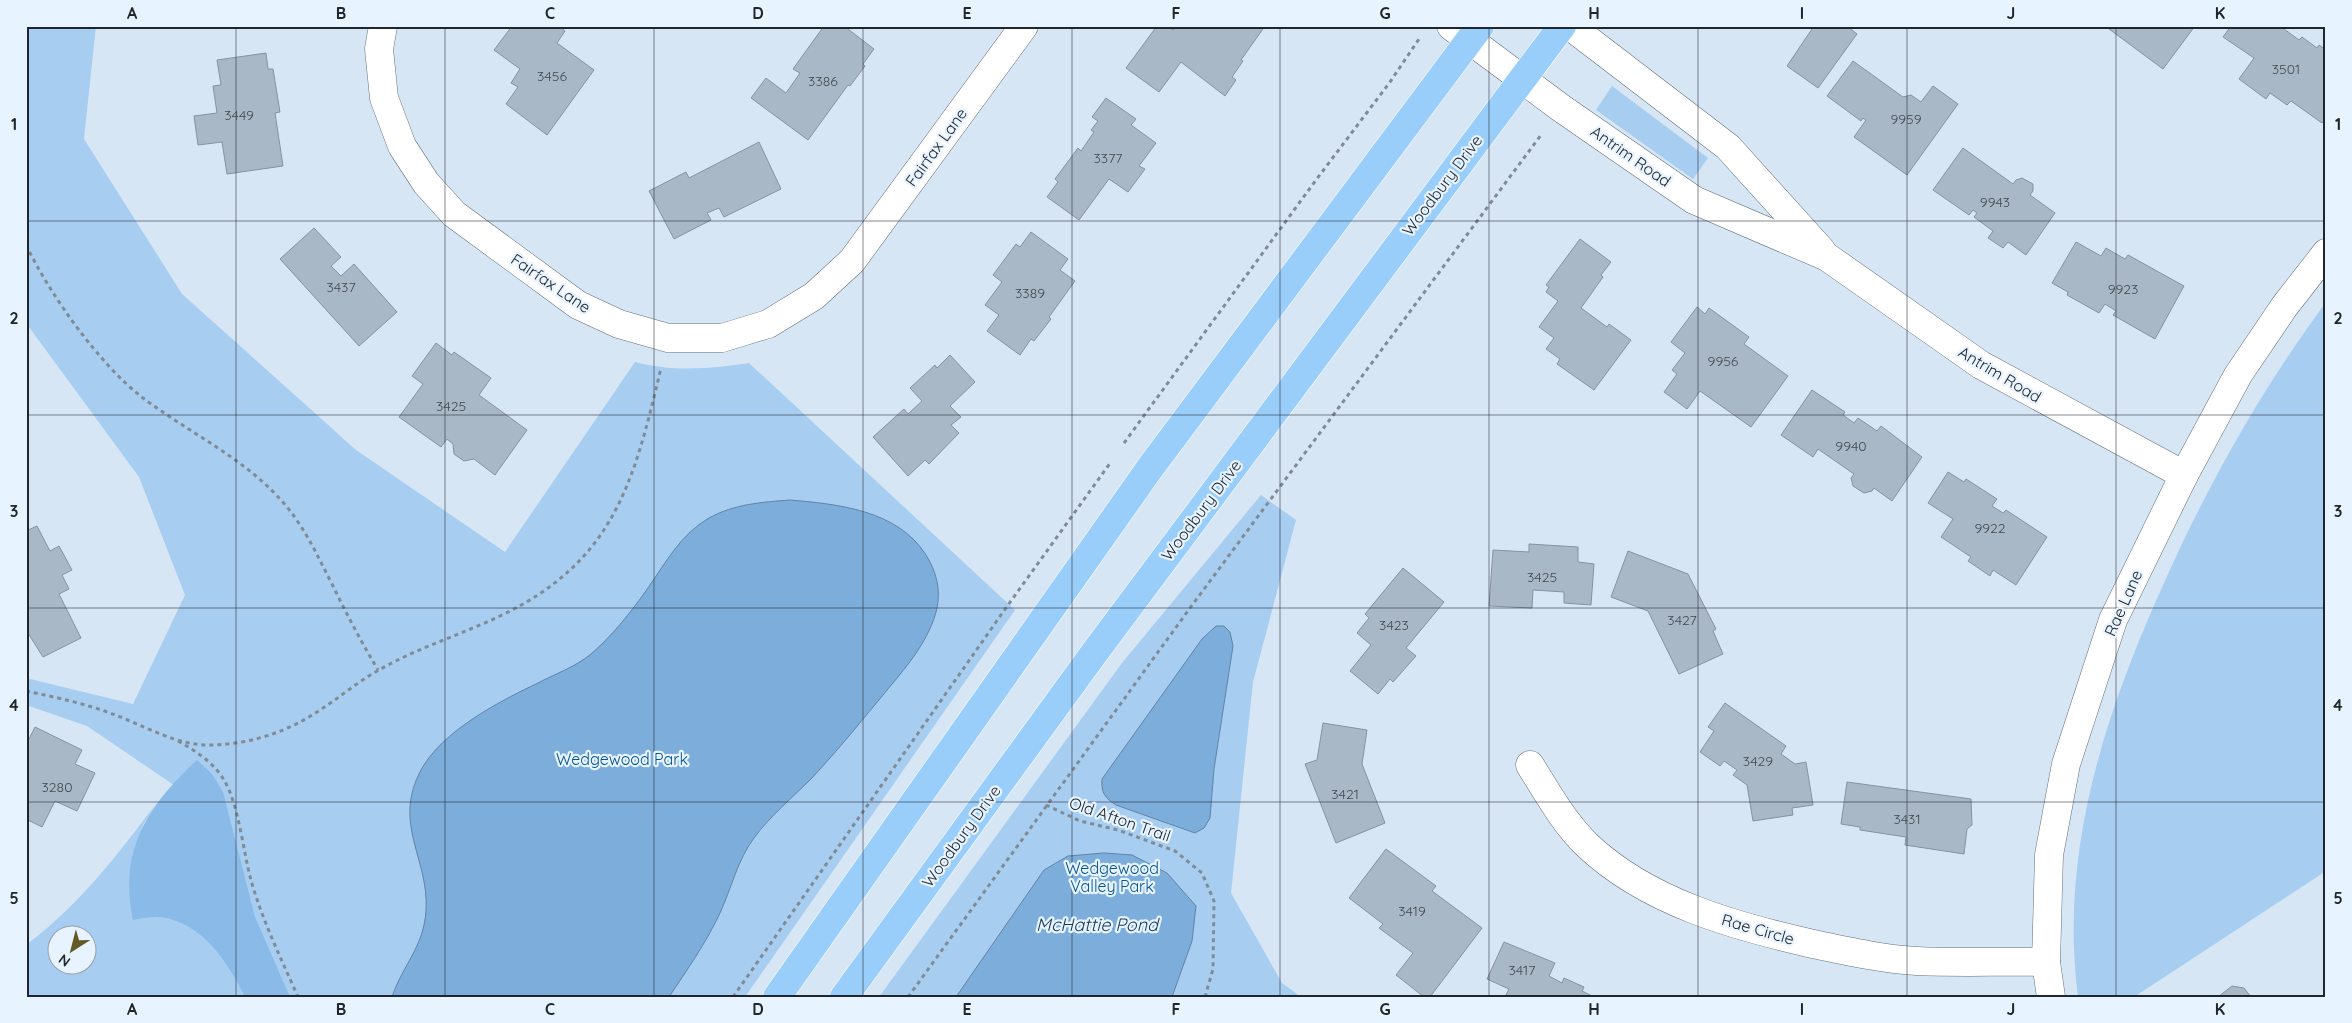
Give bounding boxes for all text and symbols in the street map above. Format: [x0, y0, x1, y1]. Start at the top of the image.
text: A [127, 3, 138, 23]
text: B [336, 3, 346, 23]
text: C [545, 3, 555, 23]
text: D [752, 3, 764, 23]
text: E [962, 3, 972, 23]
text: F [1172, 3, 1181, 23]
text: G [1379, 3, 1391, 23]
text: H [1588, 3, 1600, 23]
text: I [1800, 3, 1804, 23]
text: J [2007, 3, 2015, 23]
text: K [2215, 3, 2225, 23]
house number: 3501 [2272, 60, 2300, 78]
house number: 3456 [537, 67, 567, 85]
house number: 3386 [808, 72, 838, 90]
street label: Fairfax Lane [901, 104, 971, 190]
house number: 3449 [224, 106, 254, 124]
house number: 9959 [1890, 110, 1922, 128]
text: 1 [11, 114, 17, 134]
text: 1 [2335, 114, 2341, 134]
street label: Antrim Road [1587, 121, 1675, 191]
street label: Woodbury Drive [1398, 131, 1486, 239]
house number: 3377 [1093, 149, 1123, 167]
house number: 9943 [1980, 193, 2010, 211]
street label: Fairfax Lane [507, 249, 595, 317]
house number: 3437 [326, 278, 356, 296]
house number: 9923 [2108, 280, 2138, 298]
house number: 3389 [1015, 284, 1045, 302]
text: 2 [9, 308, 19, 328]
text: 2 [2333, 308, 2343, 328]
street label: Antrim Road [1955, 341, 2045, 407]
house number: 9956 [1708, 352, 1739, 370]
house number: 3425 [436, 397, 466, 415]
house number: 9940 [1835, 437, 1867, 455]
street label: Woodbury Drive [1157, 456, 1245, 564]
text: 3 [10, 501, 18, 521]
text: 3 [2334, 501, 2342, 521]
house number: 9922 [1974, 519, 2006, 537]
street label: Rae Lane [2100, 567, 2146, 639]
house number: 3425 [1527, 568, 1557, 586]
house number: 3427 [1667, 611, 1697, 629]
house number: 3423 [1379, 616, 1409, 634]
text: 4 [9, 695, 19, 715]
text: 4 [2333, 695, 2343, 715]
park label: Wedgewood Park [556, 749, 688, 769]
house number: 3429 [1743, 752, 1773, 770]
house number: 3280 [42, 778, 72, 796]
street label: Woodbury Drive [917, 781, 1005, 891]
house number: 3421 [1331, 785, 1359, 803]
street label: Old Afton Trail [1067, 792, 1173, 846]
house number: 3431 [1893, 810, 1921, 828]
park label: Wedgewood Valley Park [1065, 858, 1159, 896]
text: 5 [9, 888, 19, 908]
text: 5 [2333, 888, 2343, 908]
house number: 3419 [1398, 902, 1426, 920]
street label: Rae Circle [1719, 909, 1797, 949]
water label: McHattie Pond [1036, 913, 1160, 936]
north arrow [48, 926, 98, 976]
text: N [55, 950, 74, 971]
house number: 3417 [1509, 961, 1535, 979]
text: A [127, 999, 138, 1019]
text: B [336, 999, 346, 1019]
text: C [545, 999, 555, 1019]
text: D [752, 999, 764, 1019]
text: E [962, 999, 972, 1019]
text: F [1172, 999, 1181, 1019]
text: G [1379, 999, 1391, 1019]
text: H [1588, 999, 1600, 1019]
text: I [1800, 999, 1804, 1019]
text: J [2007, 999, 2015, 1019]
text: K [2215, 999, 2225, 1019]

